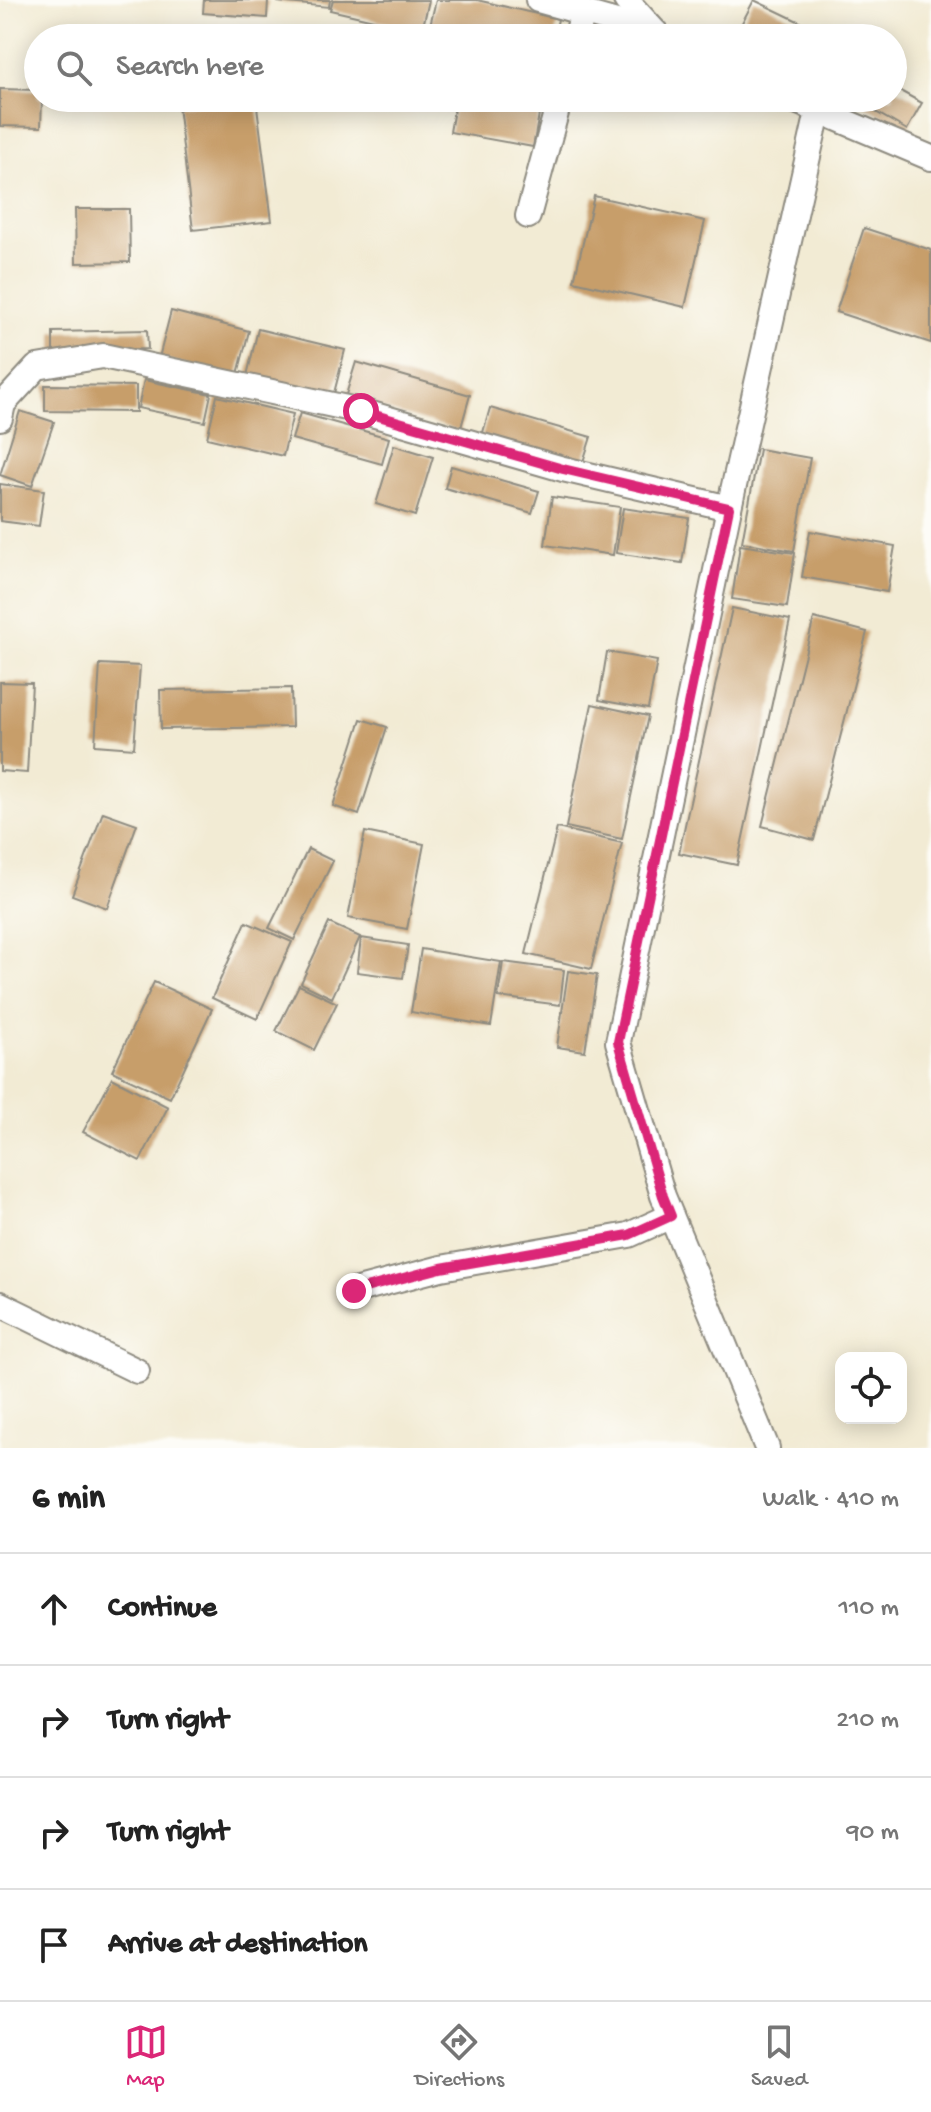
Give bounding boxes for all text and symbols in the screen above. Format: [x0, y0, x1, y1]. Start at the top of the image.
search box [24, 24, 907, 112]
icon: search [52, 46, 96, 90]
text: Search here [116, 51, 264, 86]
route start [343, 393, 379, 429]
route end [336, 1273, 372, 1309]
map controls [835, 1352, 907, 1424]
button: locate [835, 1352, 907, 1424]
text: 6 min [32, 1480, 105, 1520]
text: Walk · 410 m [762, 1485, 899, 1516]
icon: ahead [32, 1587, 76, 1631]
text: Continue [108, 1592, 217, 1627]
text: 110 m [839, 1594, 899, 1625]
icon: right [32, 1699, 76, 1743]
text: Turn right [108, 1704, 228, 1739]
text: 210 m [836, 1706, 899, 1737]
icon: right [32, 1811, 76, 1855]
text: Turn right [108, 1816, 228, 1851]
text: 90 m [847, 1818, 899, 1849]
icon: arrive [32, 1923, 76, 1967]
text: Arrive at destination [108, 1928, 368, 1963]
tab: Map [124, 2020, 168, 2094]
tab: Directions [415, 2020, 504, 2094]
tab: Saved [751, 2020, 807, 2094]

